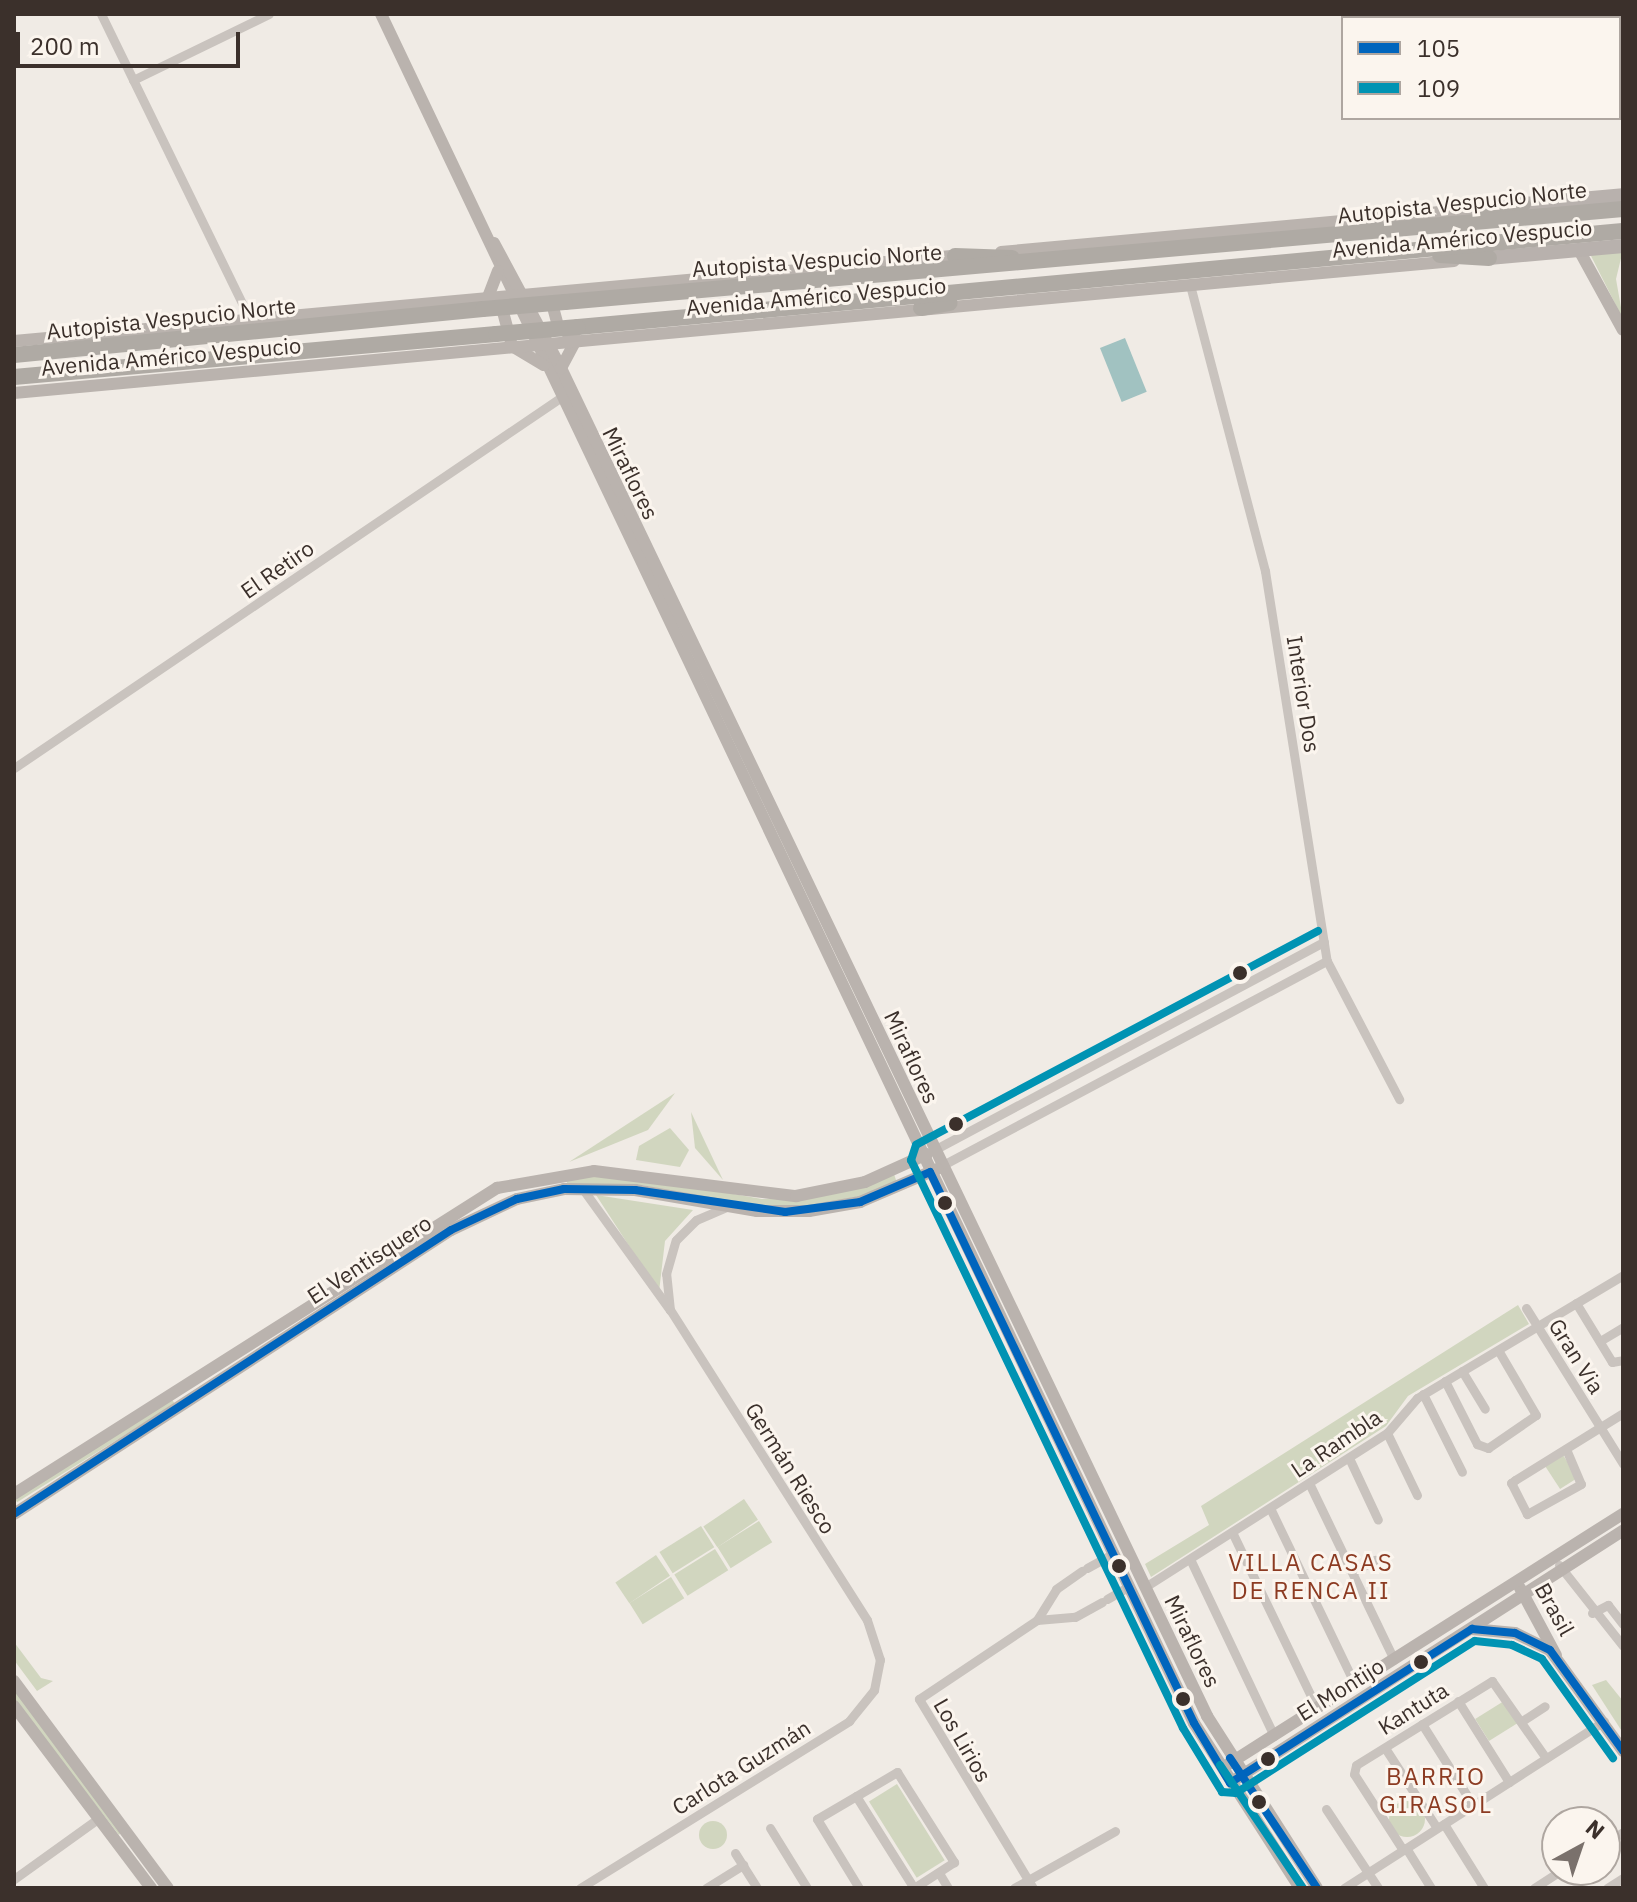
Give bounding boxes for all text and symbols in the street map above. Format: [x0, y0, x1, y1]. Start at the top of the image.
scale bar [20, 16, 244, 66]
legend [1341, 16, 1621, 120]
text: 200 m [30, 30, 100, 62]
text: 105 [1417, 32, 1460, 64]
text: 109 [1417, 72, 1460, 104]
street label: Autopista Vespucio Norte [1336, 176, 1588, 228]
street label: Avenida Américo Vespucio [1331, 213, 1593, 263]
street label: Autopista Vespucio Norte [691, 238, 943, 282]
street label: Avenida Américo Vespucio [685, 271, 947, 321]
street label: Autopista Vespucio Norte [45, 292, 297, 344]
street label: Avenida Américo Vespucio [40, 331, 302, 381]
street label: Miraflores [597, 423, 665, 523]
street label: El Retiro [235, 534, 319, 604]
street label: Interior Dos [1282, 634, 1326, 754]
unlabelled marker [1232, 965, 1248, 981]
street label: Miraflores [879, 1006, 945, 1108]
unlabelled marker [948, 1116, 964, 1132]
unlabelled marker [937, 1195, 953, 1211]
street label: El Ventisquero [302, 1209, 436, 1309]
street label: Gran Via [1544, 1314, 1610, 1398]
street label: Germán Riesco [740, 1398, 842, 1538]
street label: La Rambla [1286, 1403, 1386, 1483]
district label: VILLA CASAS DE RENCA II [1228, 1549, 1394, 1605]
unlabelled marker [1111, 1558, 1127, 1574]
street label: Brasil [1530, 1578, 1580, 1640]
street label: Miraflores [1159, 1591, 1227, 1691]
street label: El Montijo [1292, 1652, 1388, 1726]
unlabelled marker [1413, 1654, 1429, 1670]
street label: Kantuta [1373, 1676, 1453, 1740]
unlabelled marker [1175, 1691, 1191, 1707]
street label: Los Lirios [929, 1693, 997, 1787]
street label: Carlota Guzmán [667, 1714, 815, 1820]
unlabelled marker [1260, 1751, 1276, 1767]
district label: BARRIO GIRASOL [1379, 1763, 1493, 1819]
unlabelled marker [1251, 1794, 1267, 1810]
north arrow [1541, 1806, 1621, 1886]
text: N [1580, 1813, 1611, 1845]

